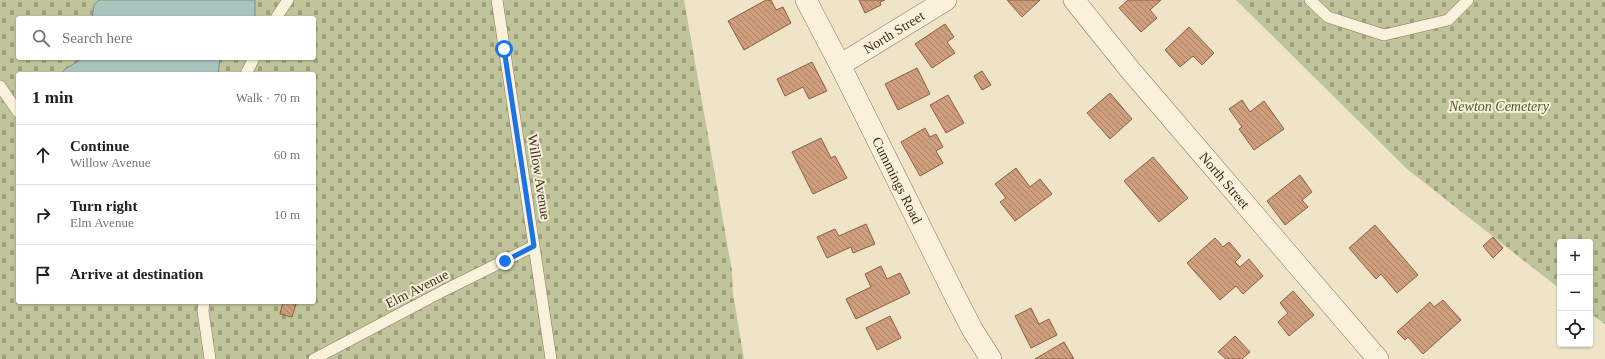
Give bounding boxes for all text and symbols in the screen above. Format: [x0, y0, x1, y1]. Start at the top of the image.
street label: North Street [860, 8, 927, 56]
search box [16, 16, 316, 60]
icon: search [30, 27, 52, 49]
text: Search here [62, 30, 132, 46]
route start [495, 40, 513, 58]
text: 1 min [32, 88, 73, 107]
text: Walk · 70 m [236, 90, 300, 105]
park label: Newton Cemetery [1448, 99, 1550, 114]
street label: Willow Avenue [525, 133, 553, 221]
street label: Cummings Road [870, 135, 925, 226]
text: Continue [70, 138, 129, 154]
icon: ahead [32, 144, 54, 166]
text: 60 m [274, 147, 300, 162]
street label: North Street [1197, 149, 1253, 211]
text: Willow Avenue [70, 155, 150, 170]
text: Turn right [70, 198, 137, 214]
icon: right [32, 204, 54, 226]
text: 10 m [274, 207, 300, 222]
text: Elm Avenue [70, 215, 134, 230]
map controls [1557, 239, 1593, 347]
button: + [1557, 239, 1593, 275]
route end [496, 252, 514, 270]
icon: arrive [32, 264, 54, 286]
text: Arrive at destination [70, 266, 203, 282]
street label: Elm Avenue [383, 267, 451, 311]
button: − [1557, 275, 1593, 311]
button: locate [1557, 311, 1593, 347]

